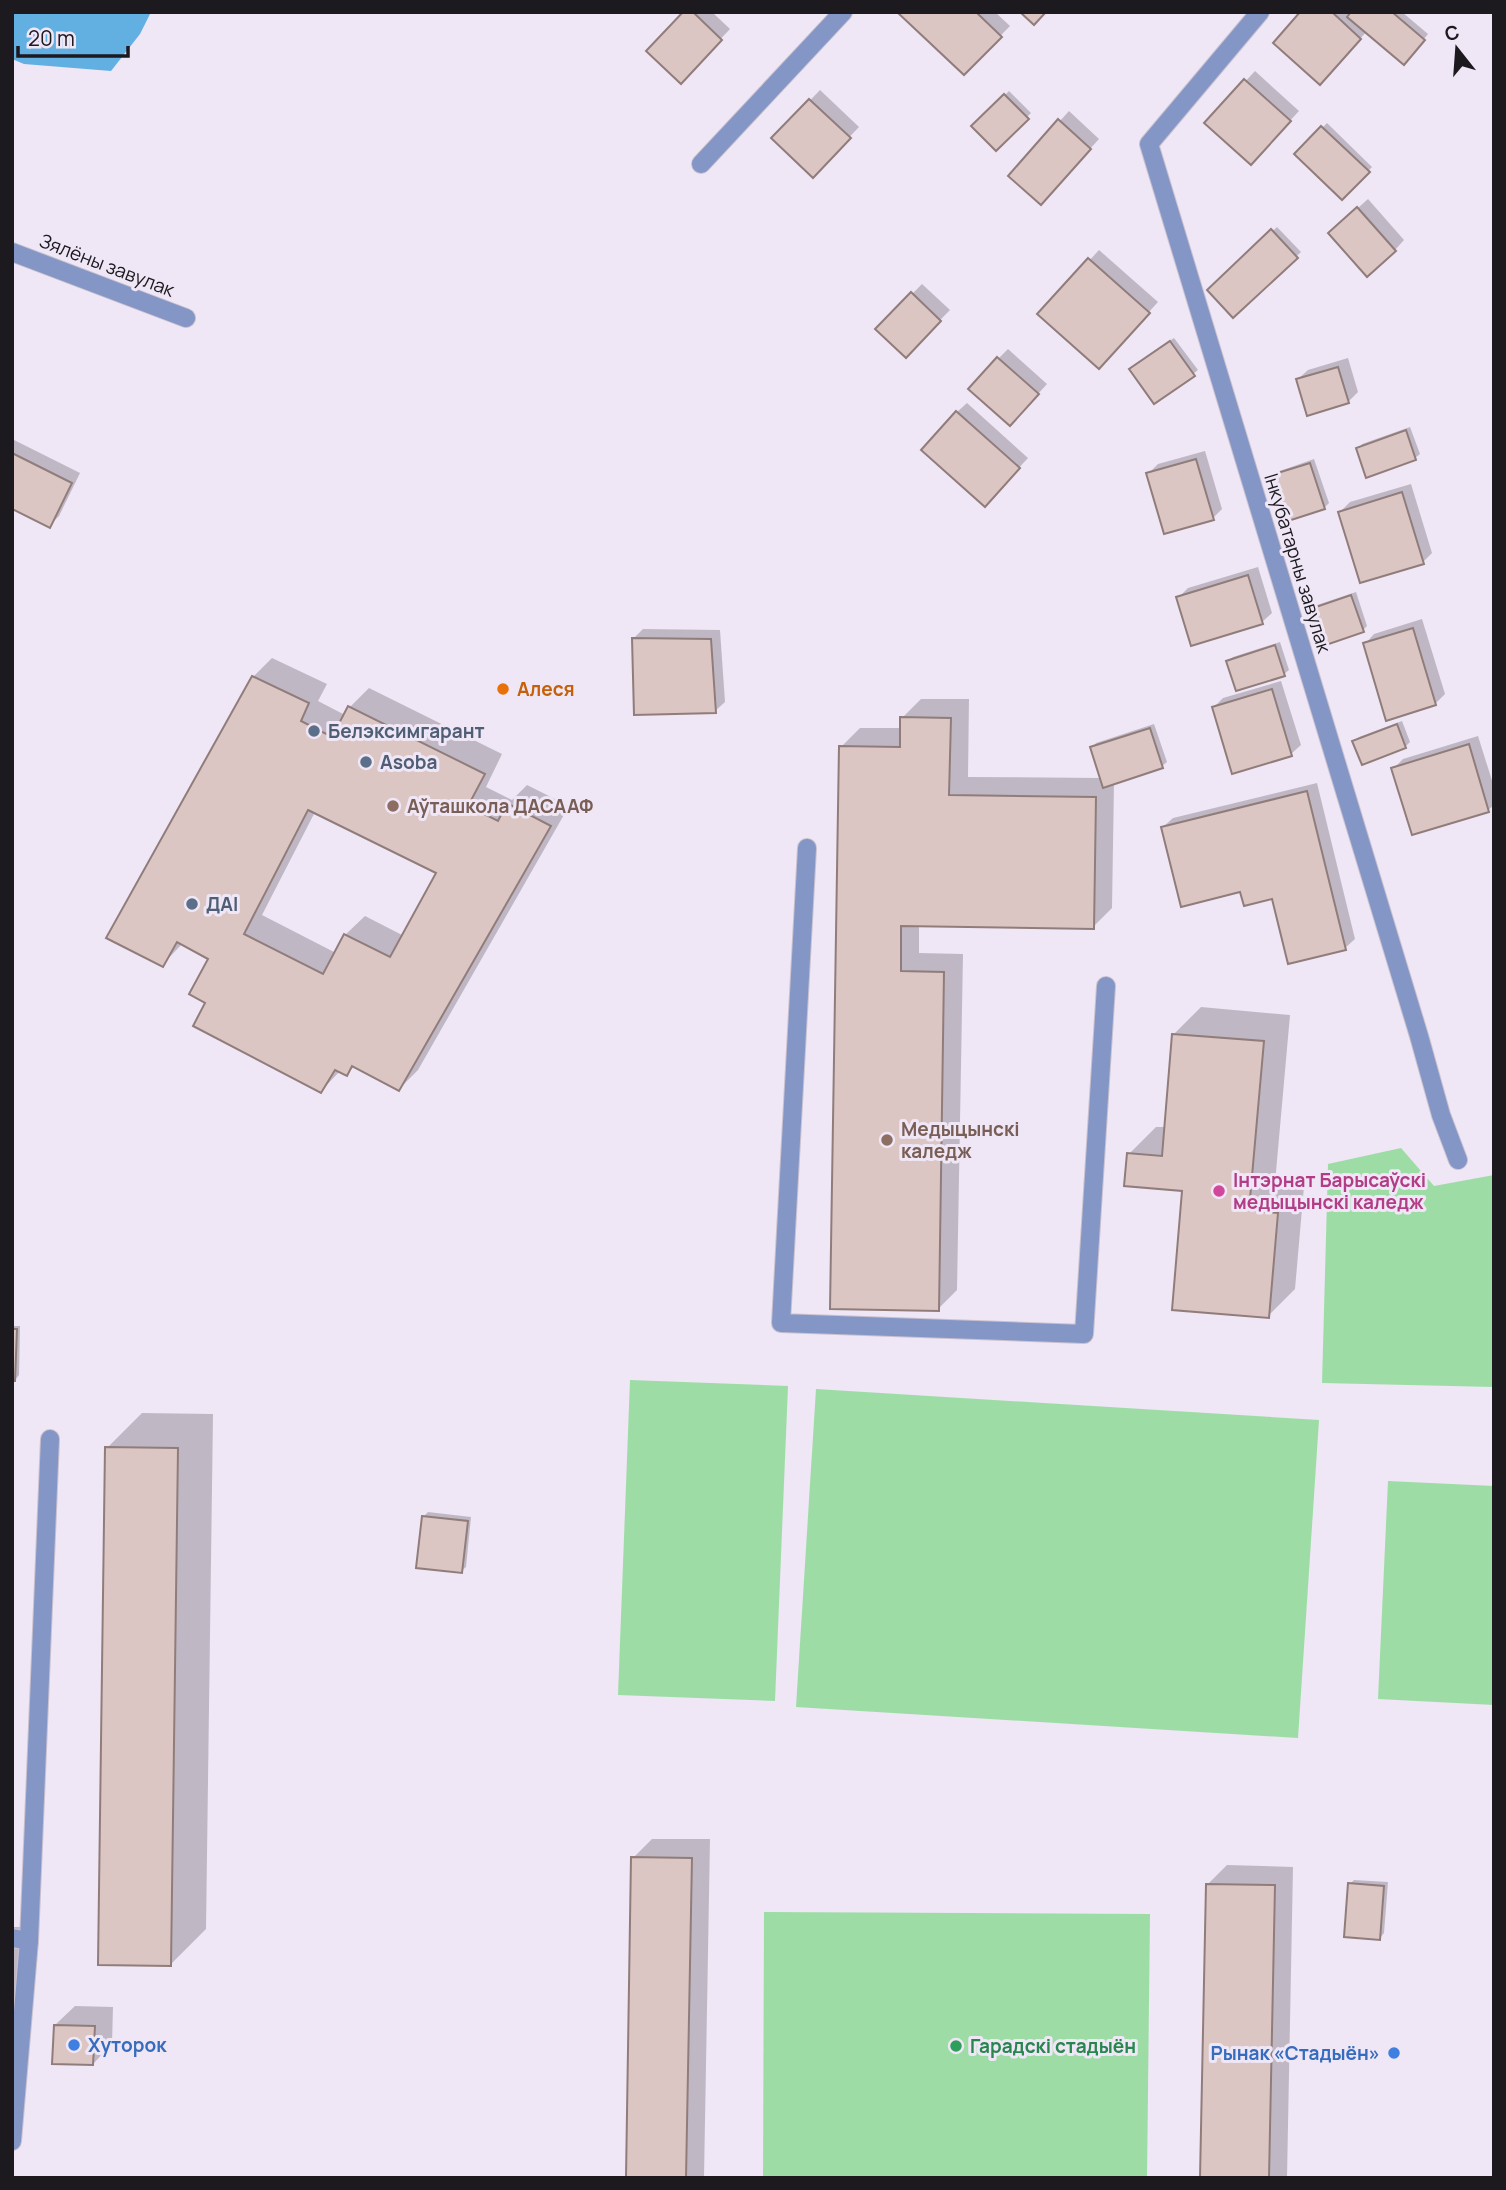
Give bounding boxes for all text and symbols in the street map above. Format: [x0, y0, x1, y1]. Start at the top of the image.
scale bar [18, 14, 128, 58]
north arrow [1422, 14, 1492, 84]
text: С [1442, 18, 1463, 47]
text: 20 m [28, 24, 75, 52]
street label: Зялёны завулак [36, 227, 179, 303]
street label: Інкубатарны завулак [1258, 470, 1338, 657]
place label: Алеся [517, 676, 575, 702]
marker: Алеся [495, 681, 511, 697]
place label: Белэксимгарант [328, 718, 485, 744]
marker: Белэксимгарант [306, 723, 322, 739]
place label: Asoba [380, 749, 437, 775]
marker: Asoba [358, 754, 374, 770]
place label: Аўташкола ДАСААФ [407, 793, 593, 819]
marker: Аўташкола ДАСААФ [385, 798, 401, 814]
place label: ДАІ [206, 891, 238, 917]
marker: ДАІ [184, 896, 200, 912]
place label: Медыцынскі каледж [901, 1116, 1020, 1164]
marker: Медыцынскі каледж [879, 1132, 895, 1148]
place label: Інтэрнат Барысаўскі медыцынскі каледж [1233, 1167, 1426, 1215]
marker: Інтэрнат Барысаўскі медыцынскі каледж [1211, 1183, 1227, 1199]
place label: Хуторок [88, 2032, 167, 2058]
place label: Гарадскі стадыён [970, 2033, 1136, 2059]
marker: Хуторок [66, 2037, 82, 2053]
marker: Гарадскі стадыён [948, 2038, 964, 2054]
place label: Рынак «Стадыён» [1211, 2040, 1380, 2066]
marker: Рынак «Стадыён» [1386, 2045, 1402, 2061]

